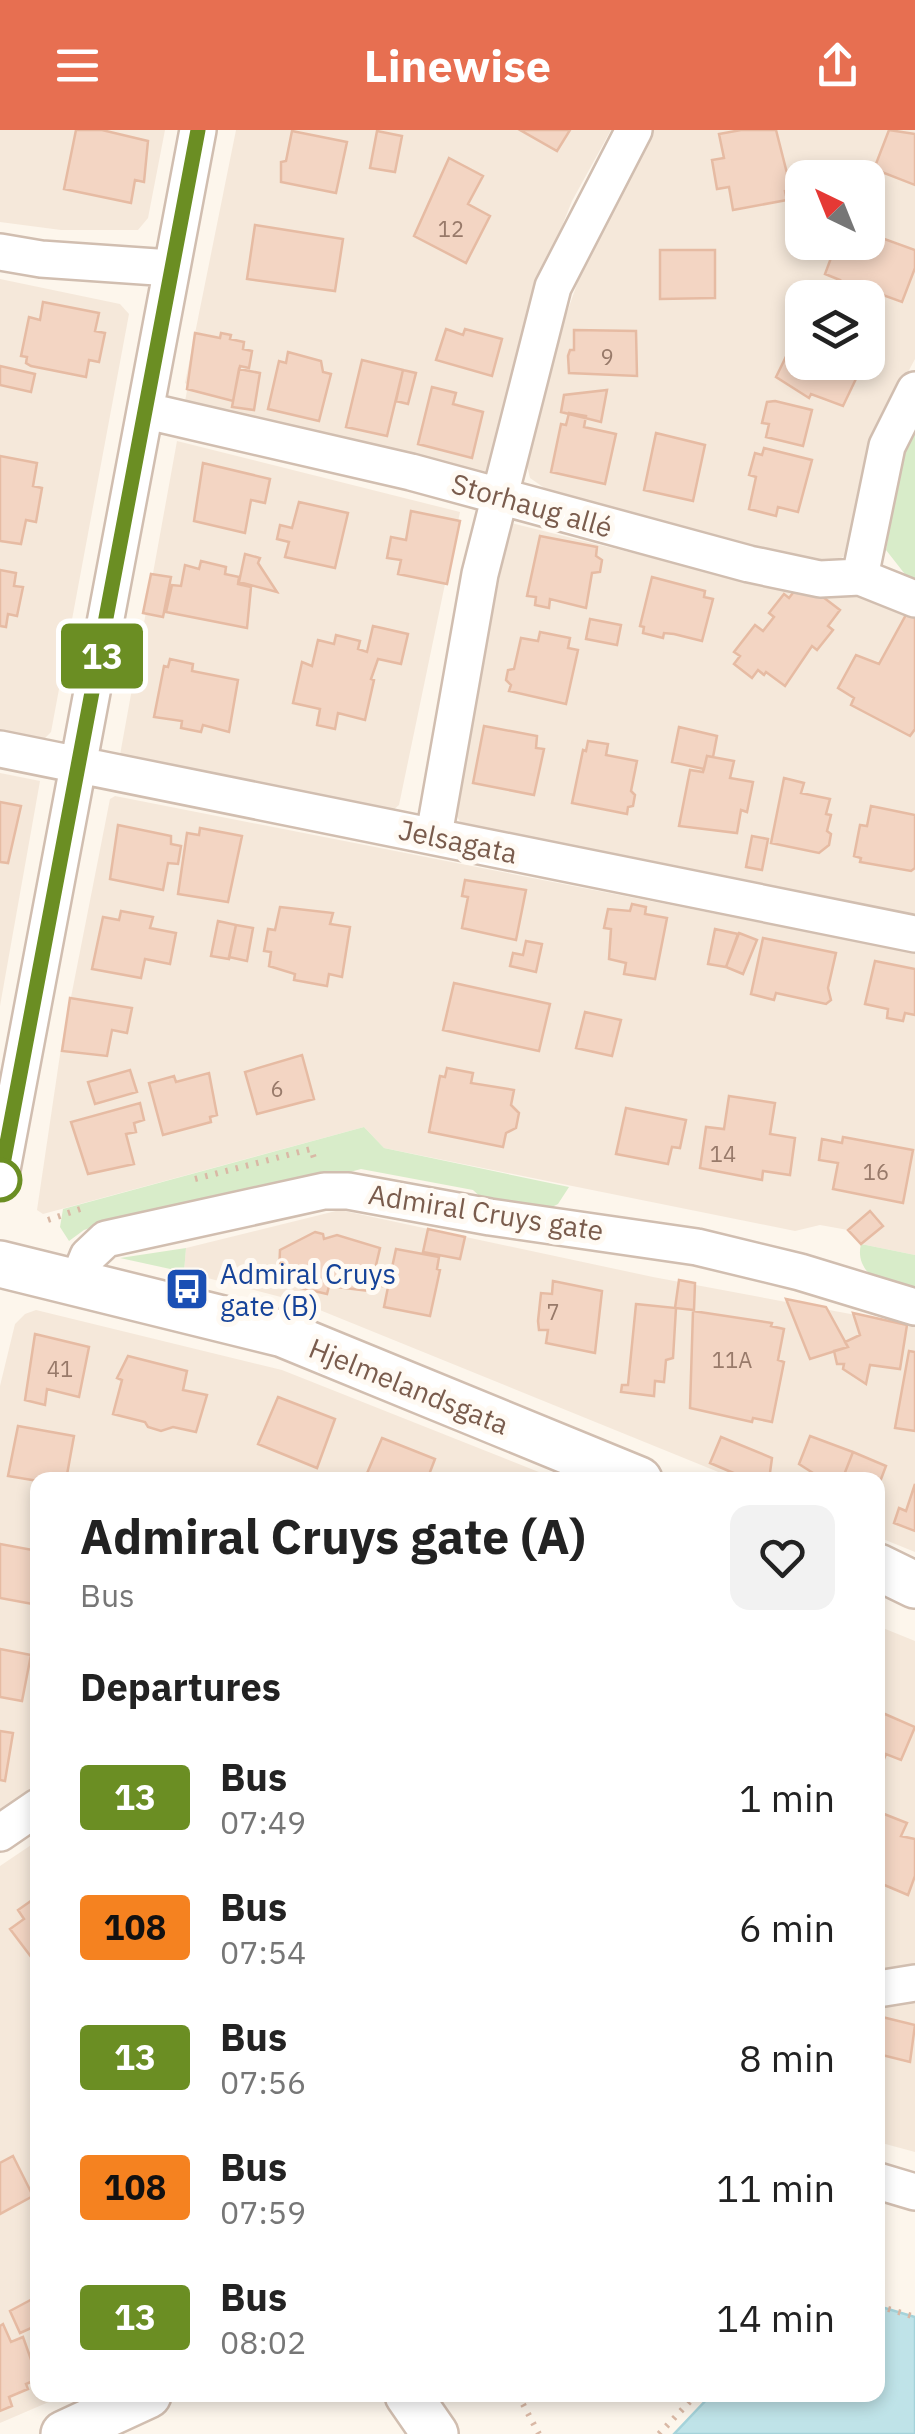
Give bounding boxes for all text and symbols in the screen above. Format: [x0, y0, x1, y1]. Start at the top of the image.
text: Linewise [364, 36, 551, 94]
icon: menu [50, 38, 105, 93]
icon: share [810, 38, 865, 93]
north arrow [785, 160, 885, 260]
map controls [785, 160, 885, 380]
house number: 12 [438, 214, 464, 243]
button: layers [785, 280, 885, 380]
house number: 9 [600, 342, 614, 371]
street label: Storhaug allé [447, 464, 617, 546]
line badge: 13 [57, 624, 147, 688]
text: 13 [81, 633, 123, 679]
street label: Jelsagata [395, 810, 521, 872]
house number: 6 [270, 1074, 284, 1103]
house number: 14 [710, 1139, 736, 1168]
house number: 16 [863, 1157, 889, 1186]
unlabelled marker [0, 1159, 21, 1201]
street label: Admiral Cruys gate [366, 1175, 606, 1249]
place label: Admiral Cruys gate (B) [220, 1255, 396, 1324]
bus stop icon: Admiral Cruys gate (B) [164, 1266, 210, 1312]
house number: 7 [546, 1297, 560, 1326]
street label: Hjelmelandsgata [304, 1329, 514, 1443]
house number: 11A [712, 1345, 752, 1374]
house number: 41 [47, 1354, 73, 1383]
text: Admiral Cruys gate (A) [80, 1505, 586, 1567]
button: heart [730, 1505, 835, 1610]
text: Bus [80, 1574, 135, 1616]
text: Departures [80, 1662, 281, 1711]
text: Bus [220, 1752, 287, 1801]
text: 1 min [739, 1773, 835, 1822]
text: 13 [114, 1774, 156, 1820]
text: 07:49 [220, 1801, 306, 1843]
text: Bus [220, 1882, 287, 1931]
text: 6 min [739, 1903, 835, 1952]
text: 108 [103, 1904, 167, 1950]
text: 07:54 [220, 1931, 306, 1973]
text: Bus [220, 2012, 287, 2061]
text: 8 min [739, 2033, 835, 2082]
text: 13 [114, 2034, 156, 2080]
text: 07:56 [220, 2061, 306, 2103]
text: Bus [220, 2142, 287, 2191]
text: 11 min [716, 2163, 835, 2212]
text: 108 [103, 2164, 167, 2210]
text: 07:59 [220, 2191, 306, 2233]
text: Bus [220, 2272, 287, 2321]
text: 14 min [716, 2293, 835, 2342]
text: 13 [114, 2294, 156, 2340]
text: 08:02 [220, 2321, 306, 2363]

